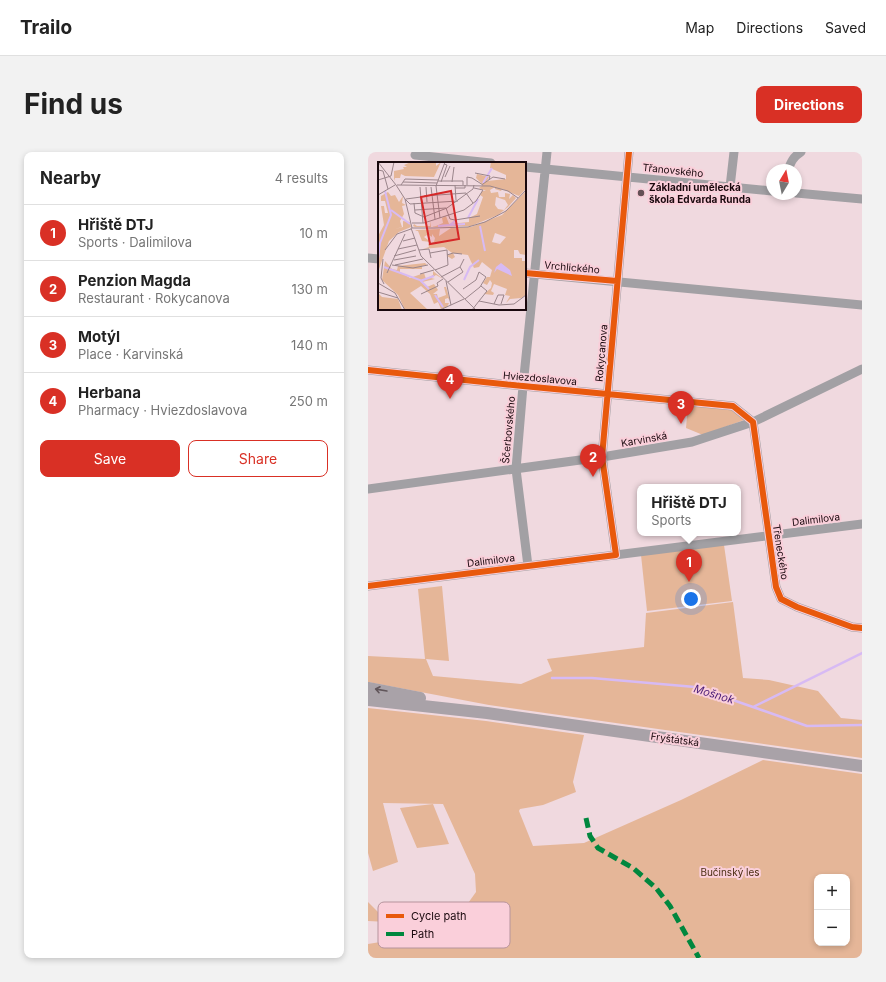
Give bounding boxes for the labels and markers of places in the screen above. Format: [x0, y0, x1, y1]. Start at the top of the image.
place label: Základní umělecká škola Edvarda Runda [649, 181, 751, 205]
marker: Základní umělecká škola Edvarda Runda [636, 188, 646, 198]
pin: 4 [437, 366, 463, 399]
pin: 3 [668, 391, 694, 424]
pin: 2 [580, 444, 606, 477]
pin: 1 [676, 549, 702, 582]

